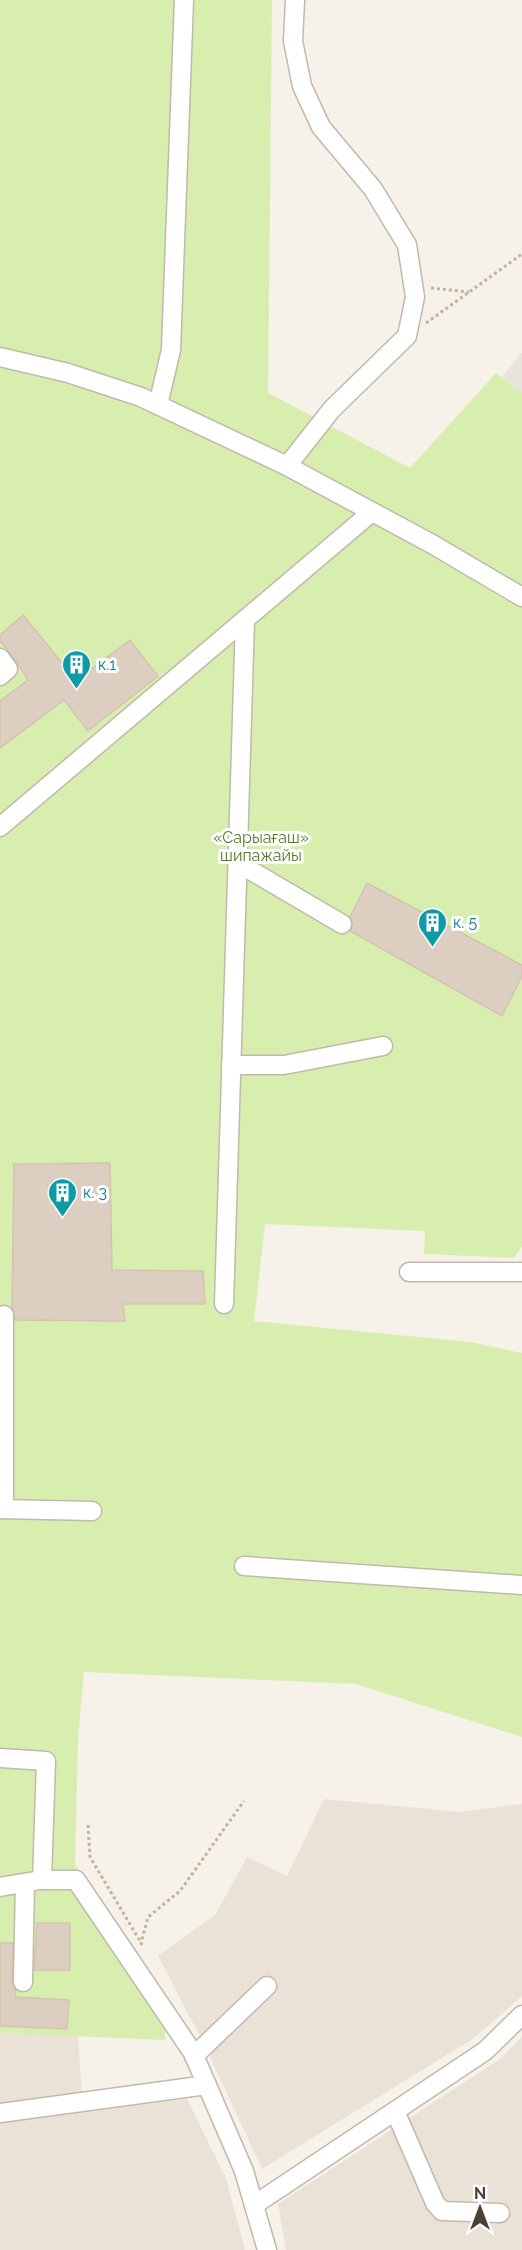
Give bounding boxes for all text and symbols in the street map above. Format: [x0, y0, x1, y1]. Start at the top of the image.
building icon: к.1 [61, 648, 93, 690]
place label: к.1 [98, 655, 116, 674]
park label: «Сарыағаш» шипажайы [213, 828, 309, 865]
building icon: к. 5 [416, 906, 448, 948]
place label: к. 5 [453, 913, 477, 932]
building icon: к. 3 [46, 1176, 78, 1218]
place label: к. 3 [83, 1183, 107, 1202]
north arrow [450, 2178, 510, 2238]
text: N [474, 2184, 486, 2203]

